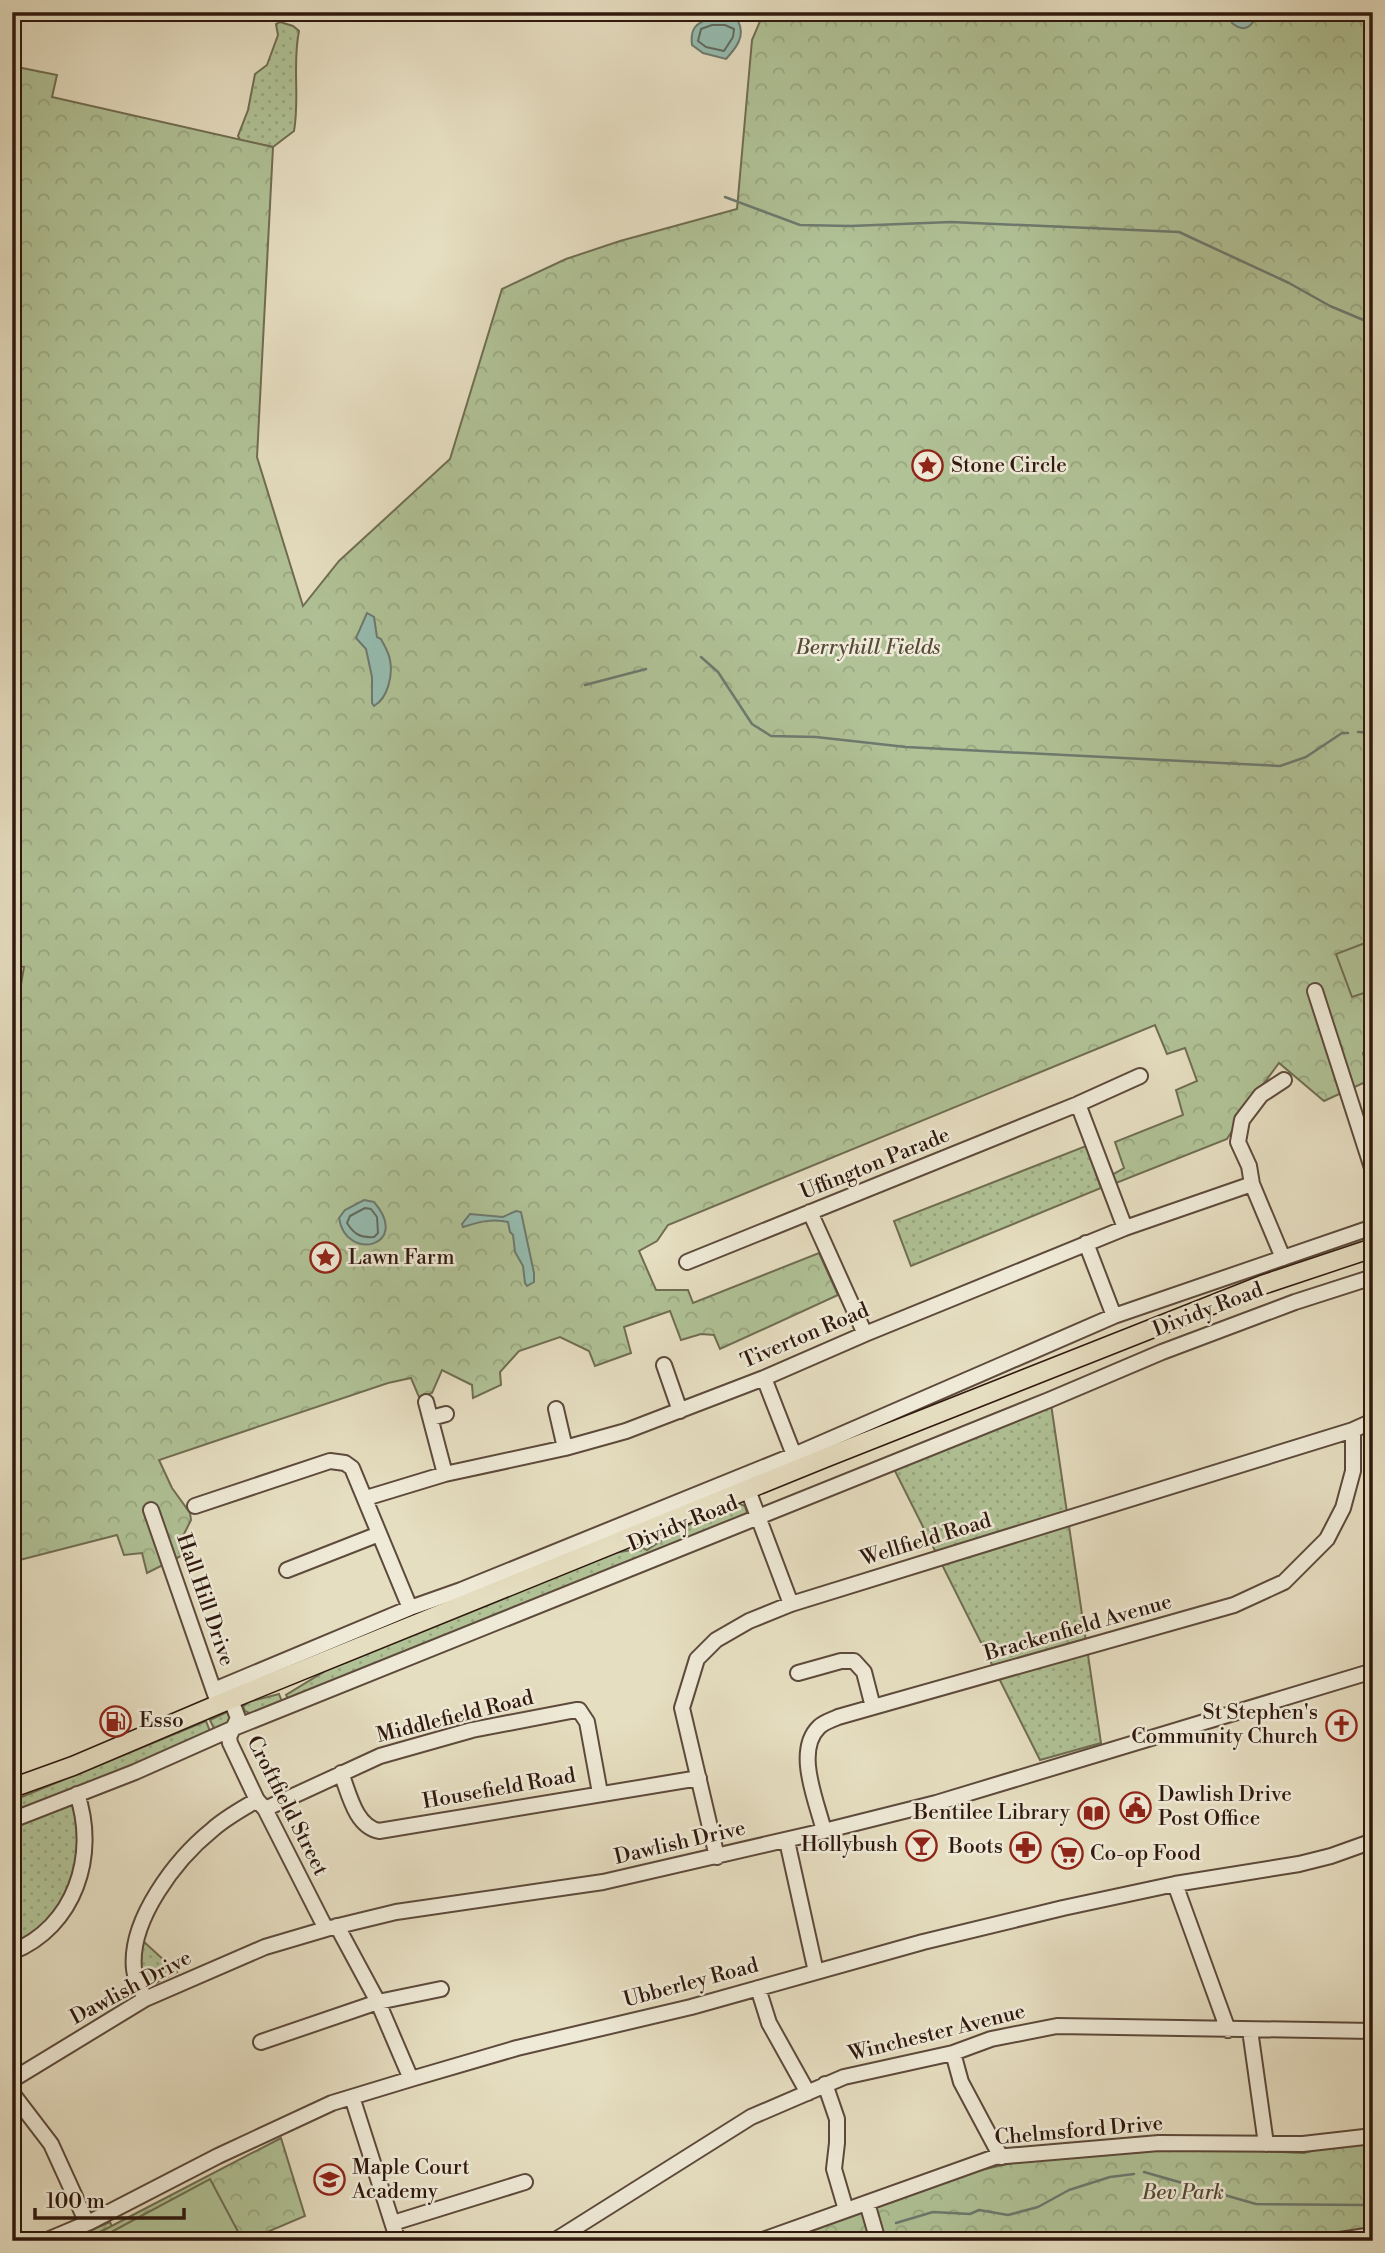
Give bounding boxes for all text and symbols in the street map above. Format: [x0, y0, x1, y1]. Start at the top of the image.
place icon: Stone Circle [911, 449, 945, 483]
place label: Stone Circle [951, 453, 1067, 479]
park label: Berryhill Fields [795, 635, 941, 661]
street label: Uffington Parade [796, 1122, 954, 1206]
place icon: Lawn Farm [308, 1241, 342, 1275]
place label: Lawn Farm [348, 1245, 455, 1271]
street label: Dividy Road [1149, 1277, 1267, 1343]
street label: Tiverton Road [737, 1297, 873, 1375]
street label: Dividy Road [624, 1490, 742, 1558]
street label: Wellfield Road [857, 1508, 995, 1573]
street label: Hall Hill Drive [170, 1530, 240, 1670]
street label: Brackenfield Avenue [980, 1589, 1175, 1668]
street label: Middlefield Road [374, 1685, 536, 1749]
place label: St Stephen's Community Church [1131, 1700, 1318, 1750]
fuel station icon: Esso [99, 1704, 133, 1738]
place label: Esso [139, 1708, 184, 1734]
church icon: St Stephen's Community Church [1324, 1708, 1358, 1742]
street label: Croftfield Street [241, 1732, 334, 1881]
street label: Housefield Road [420, 1763, 578, 1815]
place label: Dawlish Drive Post Office [1158, 1782, 1292, 1832]
public building icon: Dawlish Drive Post Office [1118, 1790, 1152, 1824]
library icon: Bentilee Library [1076, 1796, 1110, 1830]
place label: Bentilee Library [913, 1800, 1071, 1826]
street label: Dawlish Drive [612, 1815, 748, 1871]
bar icon: Hollybush [904, 1828, 938, 1862]
pharmacy icon: Boots [1009, 1830, 1043, 1864]
place label: Hollybush [801, 1832, 898, 1858]
place label: Boots [947, 1834, 1003, 1860]
supermarket icon: Co-op Food [1050, 1837, 1084, 1871]
place label: Co-op Food [1090, 1841, 1201, 1867]
street label: Dawlish Drive [66, 1945, 196, 2031]
street label: Ubberley Road [621, 1952, 761, 2014]
street label: Winchester Avenue [845, 1998, 1028, 2068]
street label: Chelmsford Drive [994, 2111, 1164, 2151]
place label: Maple Court Academy [351, 2155, 470, 2205]
school or university icon: Maple Court Academy [312, 2163, 346, 2197]
scale bar [35, 2176, 184, 2220]
park label: Bev Park [1141, 2180, 1224, 2206]
text: 100 m [46, 2189, 105, 2215]

